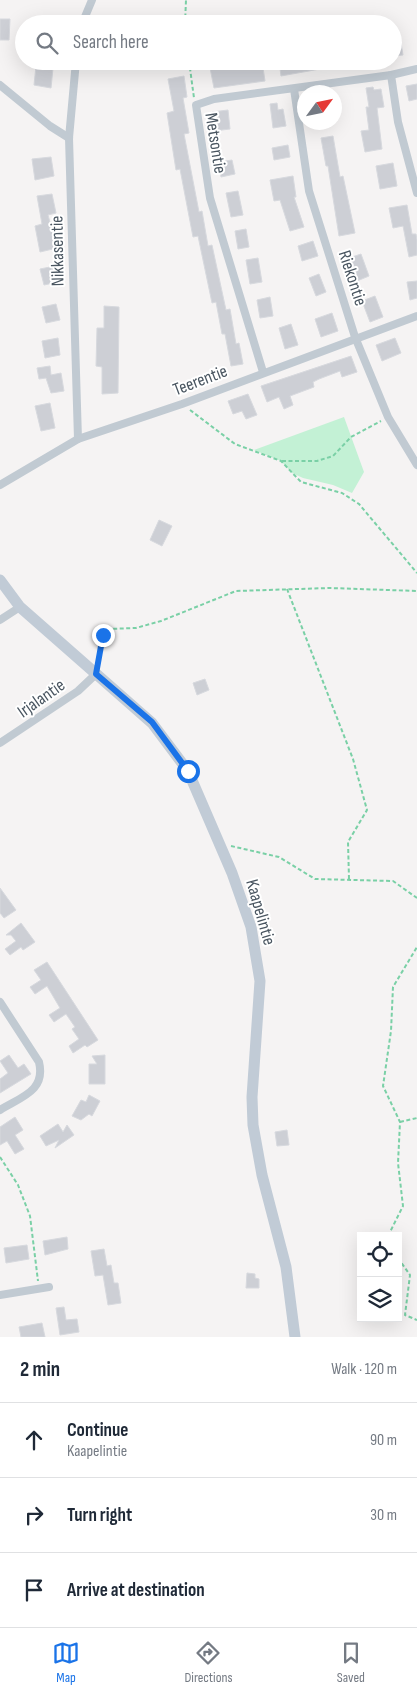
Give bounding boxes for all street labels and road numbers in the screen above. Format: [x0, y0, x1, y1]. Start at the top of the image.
street label: Metsontie [200, 111, 231, 175]
street label: Nikkasentie [46, 215, 69, 287]
street label: Riekontie [334, 248, 371, 308]
street label: Teerentie [170, 361, 230, 400]
street label: Irjalantie [13, 675, 69, 722]
street label: Kaapelintie [241, 877, 280, 948]

